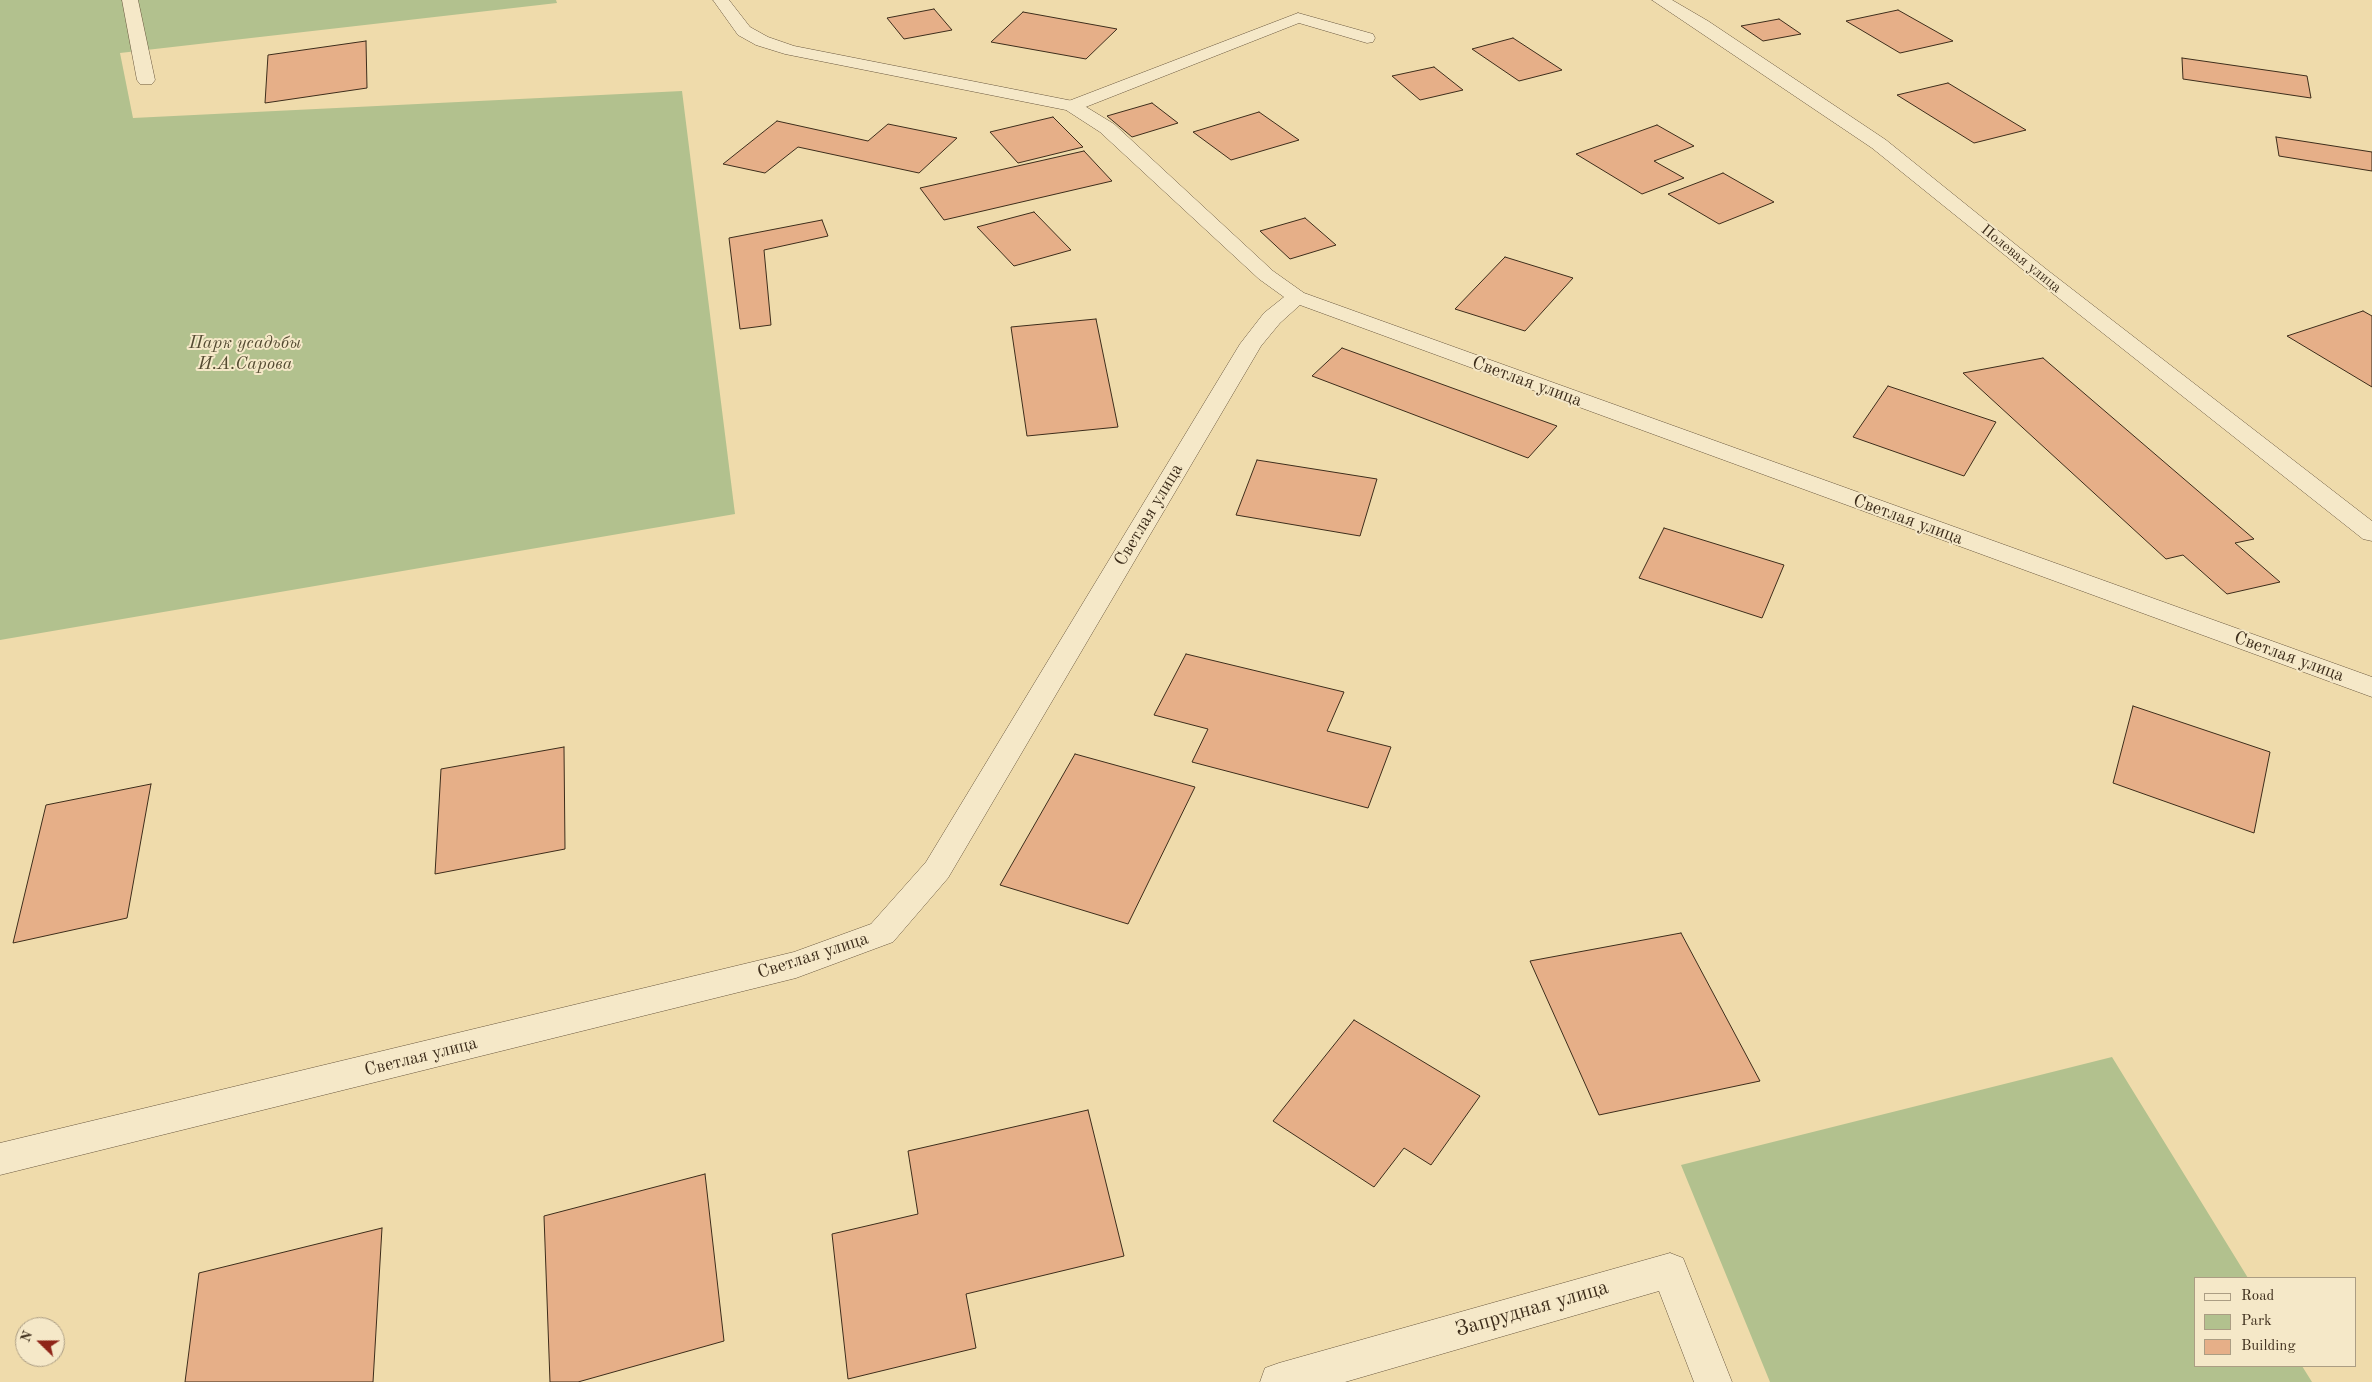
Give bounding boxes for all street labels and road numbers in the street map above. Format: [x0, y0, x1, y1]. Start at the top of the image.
street label: Полевая улица [1977, 221, 2065, 297]
street label: Светлая улица [1469, 352, 1585, 412]
street label: Светлая улица [1110, 460, 1188, 570]
street label: Светлая улица [1850, 490, 1966, 550]
street label: Светлая улица [2231, 627, 2347, 687]
street label: Светлая улица [755, 928, 871, 984]
street label: Светлая улица [362, 1033, 480, 1081]
street label: Запрудная улица [1452, 1275, 1612, 1343]

